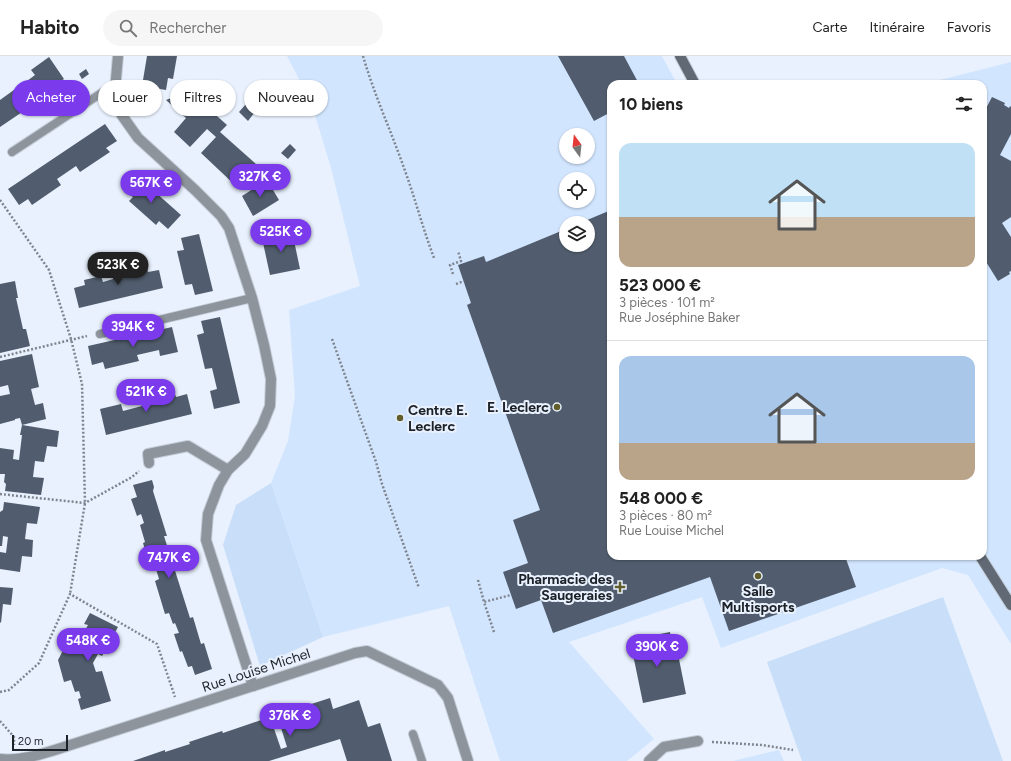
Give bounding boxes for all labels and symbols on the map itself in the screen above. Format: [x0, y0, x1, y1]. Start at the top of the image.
north arrow [559, 128, 595, 164]
pin: 327K € [227, 164, 293, 198]
pin: 567K € [118, 170, 184, 204]
pin: 525K € [248, 219, 314, 253]
pin: 523K € [85, 252, 151, 286]
pin: 394K € [100, 314, 166, 348]
pin: 521K € [113, 379, 179, 413]
place label: E. Leclerc [487, 399, 549, 416]
place label: Centre E. Leclerc [408, 402, 468, 435]
marker: E. Leclerc [552, 402, 562, 412]
marker: Centre E. Leclerc [395, 413, 405, 423]
pin: 747K € [136, 545, 202, 579]
place label: Pharmacie des Saugeraies [518, 571, 612, 604]
marker: Salle Multisports [753, 571, 763, 581]
marker: Pharmacie des Saugeraies [615, 582, 625, 592]
place label: Salle Multisports [721, 583, 795, 616]
pin: 548K € [55, 628, 121, 662]
pin: 390K € [624, 634, 690, 668]
street label: Rue Louise Michel [200, 645, 313, 696]
pin: 376K € [257, 703, 323, 737]
scale bar [12, 733, 68, 752]

